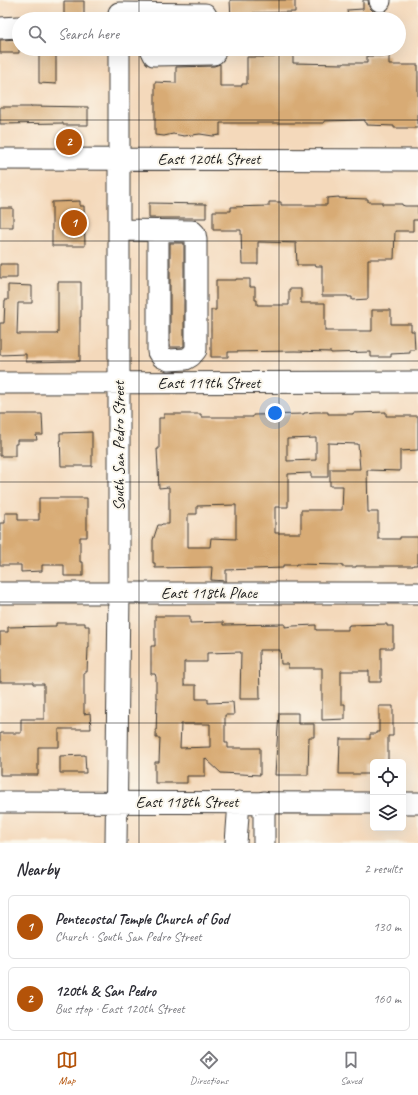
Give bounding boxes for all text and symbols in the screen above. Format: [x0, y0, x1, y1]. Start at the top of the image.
search box [12, 12, 406, 56]
icon: search [26, 23, 48, 45]
text: Search here [58, 25, 119, 44]
pin: 2 [56, 127, 82, 157]
street label: East 120th Street [158, 149, 262, 169]
pin: 1 [61, 208, 87, 238]
street label: East 119th Street [158, 373, 262, 393]
street label: South San Pedro Street [109, 379, 129, 511]
your location [265, 403, 285, 423]
street label: East 118th Place [161, 583, 259, 603]
map controls [370, 759, 406, 831]
button: locate [370, 759, 406, 795]
street label: East 118th Street [136, 792, 240, 812]
button: layers [370, 795, 406, 831]
text: Nearby [16, 859, 59, 880]
text: 2 results [364, 861, 402, 877]
text: Pentecostal Temple Church of God [55, 910, 229, 929]
text: 1 [27, 919, 33, 935]
text: 130 m [373, 919, 401, 935]
text: Church · South San Pedro Street [55, 929, 202, 945]
text: 120th & San Pedro [55, 982, 156, 1001]
text: 2 [27, 991, 33, 1007]
text: 160 m [373, 991, 401, 1007]
text: Bus stop · East 120th Street [55, 1001, 185, 1017]
tab: Map [56, 1049, 78, 1087]
tab: Directions [190, 1049, 228, 1087]
tab: Saved [340, 1049, 362, 1087]

